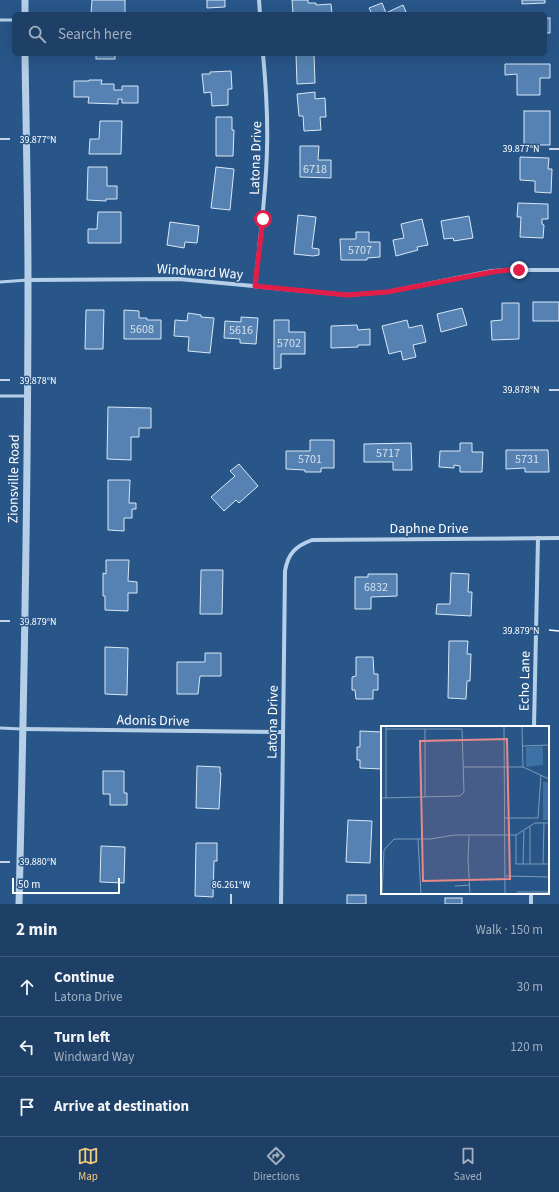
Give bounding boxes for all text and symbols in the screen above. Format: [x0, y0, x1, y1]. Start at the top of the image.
search box [12, 12, 547, 56]
icon: search [26, 23, 48, 45]
text: Search here [58, 24, 132, 45]
street label: Latona Drive [245, 121, 267, 195]
text: 39.877°N [19, 133, 57, 147]
text: 39.877°N [502, 142, 540, 156]
house number: 6718 [303, 161, 327, 178]
route start [254, 210, 272, 228]
house number: 5707 [348, 242, 372, 259]
street label: Windward Way [156, 259, 244, 285]
route end [510, 261, 528, 279]
house number: 5608 [130, 321, 154, 338]
house number: 5616 [229, 322, 253, 339]
house number: 5702 [277, 335, 301, 352]
text: 39.878°N [19, 374, 57, 388]
text: 39.878°N [502, 383, 540, 397]
street label: Zionsville Road [3, 434, 25, 524]
house number: 5717 [376, 445, 400, 462]
house number: 5701 [298, 451, 322, 468]
house number: 5731 [515, 451, 539, 468]
street label: Daphne Drive [390, 519, 468, 539]
house number: 6832 [364, 579, 388, 596]
text: 39.879°N [19, 615, 57, 629]
text: 39.879°N [502, 624, 540, 638]
street label: Echo Lane [514, 651, 536, 711]
street label: Latona Drive [262, 685, 284, 759]
street label: Adonis Drive [116, 710, 190, 732]
inset map [381, 726, 549, 894]
text: 39.880°N [19, 855, 57, 869]
scale bar [12, 876, 120, 895]
text: 50 m [18, 877, 40, 892]
text: 86.261°W [212, 878, 250, 892]
text: 2 min [16, 918, 57, 942]
text: Walk · 150 m [475, 921, 543, 939]
text: Continue [54, 967, 114, 988]
icon: ahead [16, 976, 38, 998]
text: 30 m [517, 978, 543, 996]
text: Latona Drive [54, 988, 122, 1006]
text: Turn left [54, 1027, 110, 1048]
icon: left [16, 1036, 38, 1058]
text: 120 m [510, 1038, 543, 1056]
text: Windward Way [54, 1048, 134, 1066]
icon: arrive [16, 1096, 38, 1118]
text: Arrive at destination [54, 1096, 189, 1117]
tab: Map [77, 1145, 99, 1184]
tab: Directions [253, 1145, 300, 1184]
tab: Saved [454, 1145, 482, 1184]

